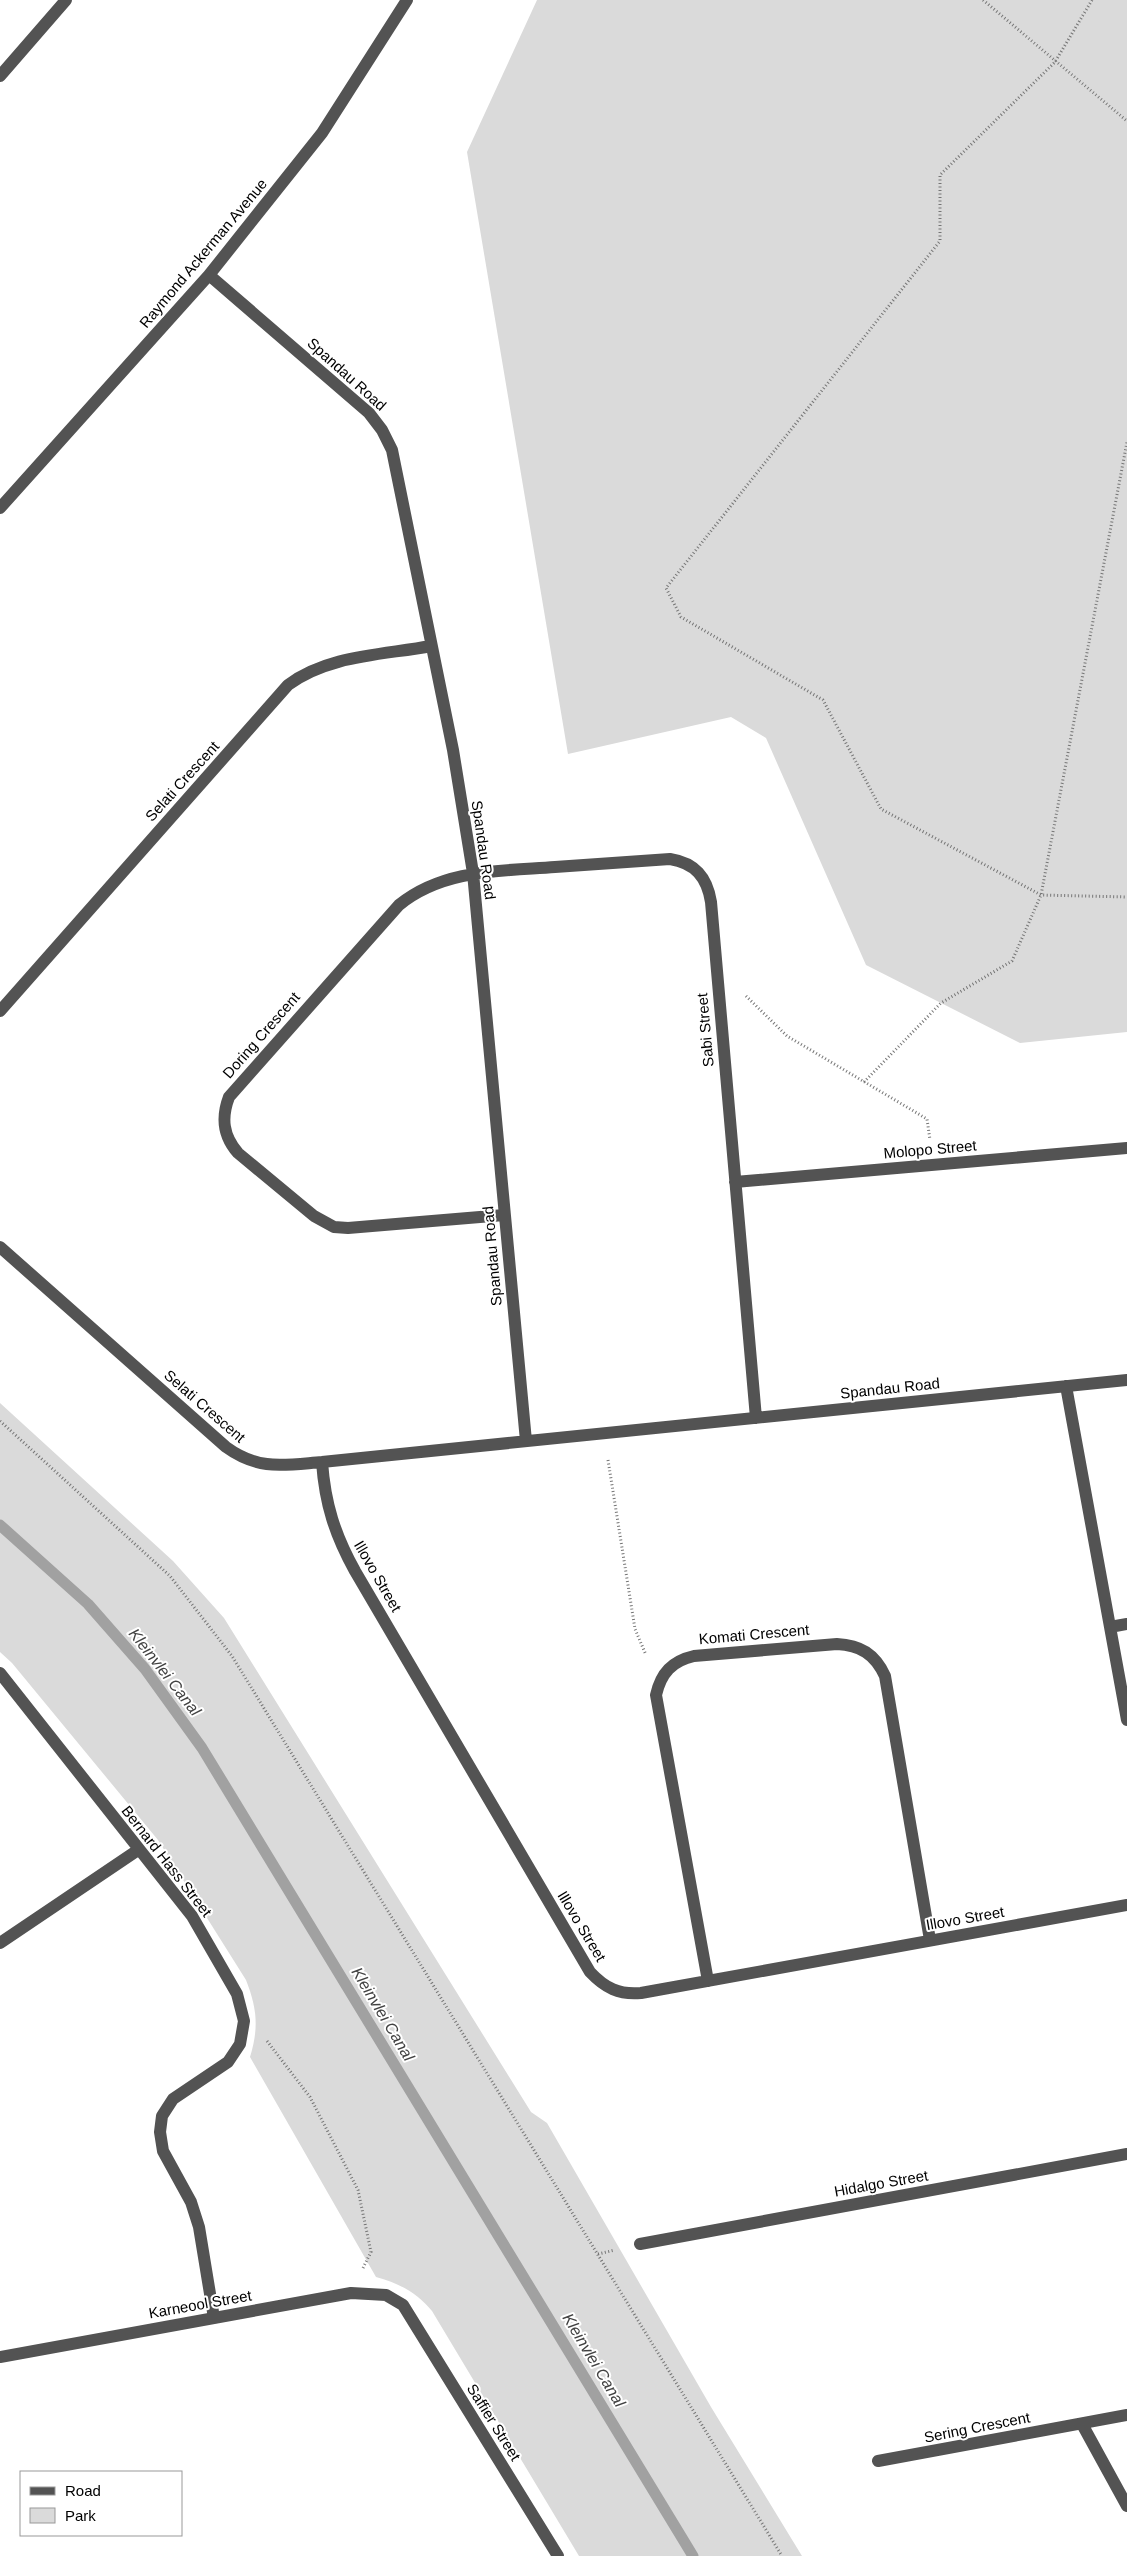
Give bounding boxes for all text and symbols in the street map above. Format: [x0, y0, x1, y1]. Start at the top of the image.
street label: Raymond Ackerman Avenue [136, 175, 270, 331]
street label: Spandau Road [304, 334, 390, 414]
street label: Selati Crescent [142, 737, 223, 824]
street label: Spandau Road [469, 799, 499, 901]
street label: Doring Crescent [219, 988, 304, 1081]
street label: Sabi Street [693, 991, 717, 1068]
street label: Molopo Street [883, 1136, 978, 1162]
street label: Spandau Road [479, 1205, 505, 1307]
street label: Selati Crescent [161, 1366, 250, 1446]
street label: Spandau Road [839, 1374, 941, 1402]
street label: Illovo Street [351, 1537, 406, 1615]
street label: Komati Crescent [698, 1621, 811, 1647]
water label: Kleinvlei Canal [126, 1625, 205, 1719]
street label: Bernard Hass Street [118, 1802, 216, 1920]
street label: Illovo Street [554, 1888, 610, 1965]
street label: Illovo Street [925, 1903, 1006, 1933]
water label: Kleinvlei Canal [348, 1964, 418, 2064]
street label: Hidalgo Street [833, 2166, 930, 2200]
street label: Karneool Street [147, 2286, 254, 2321]
water label: Kleinvlei Canal [559, 2310, 629, 2410]
street label: Saffier Street [464, 2380, 525, 2464]
street label: Sering Crescent [923, 2408, 1032, 2446]
legend [20, 2471, 182, 2536]
text: Road [65, 2482, 101, 2499]
text: Park [65, 2507, 96, 2524]

